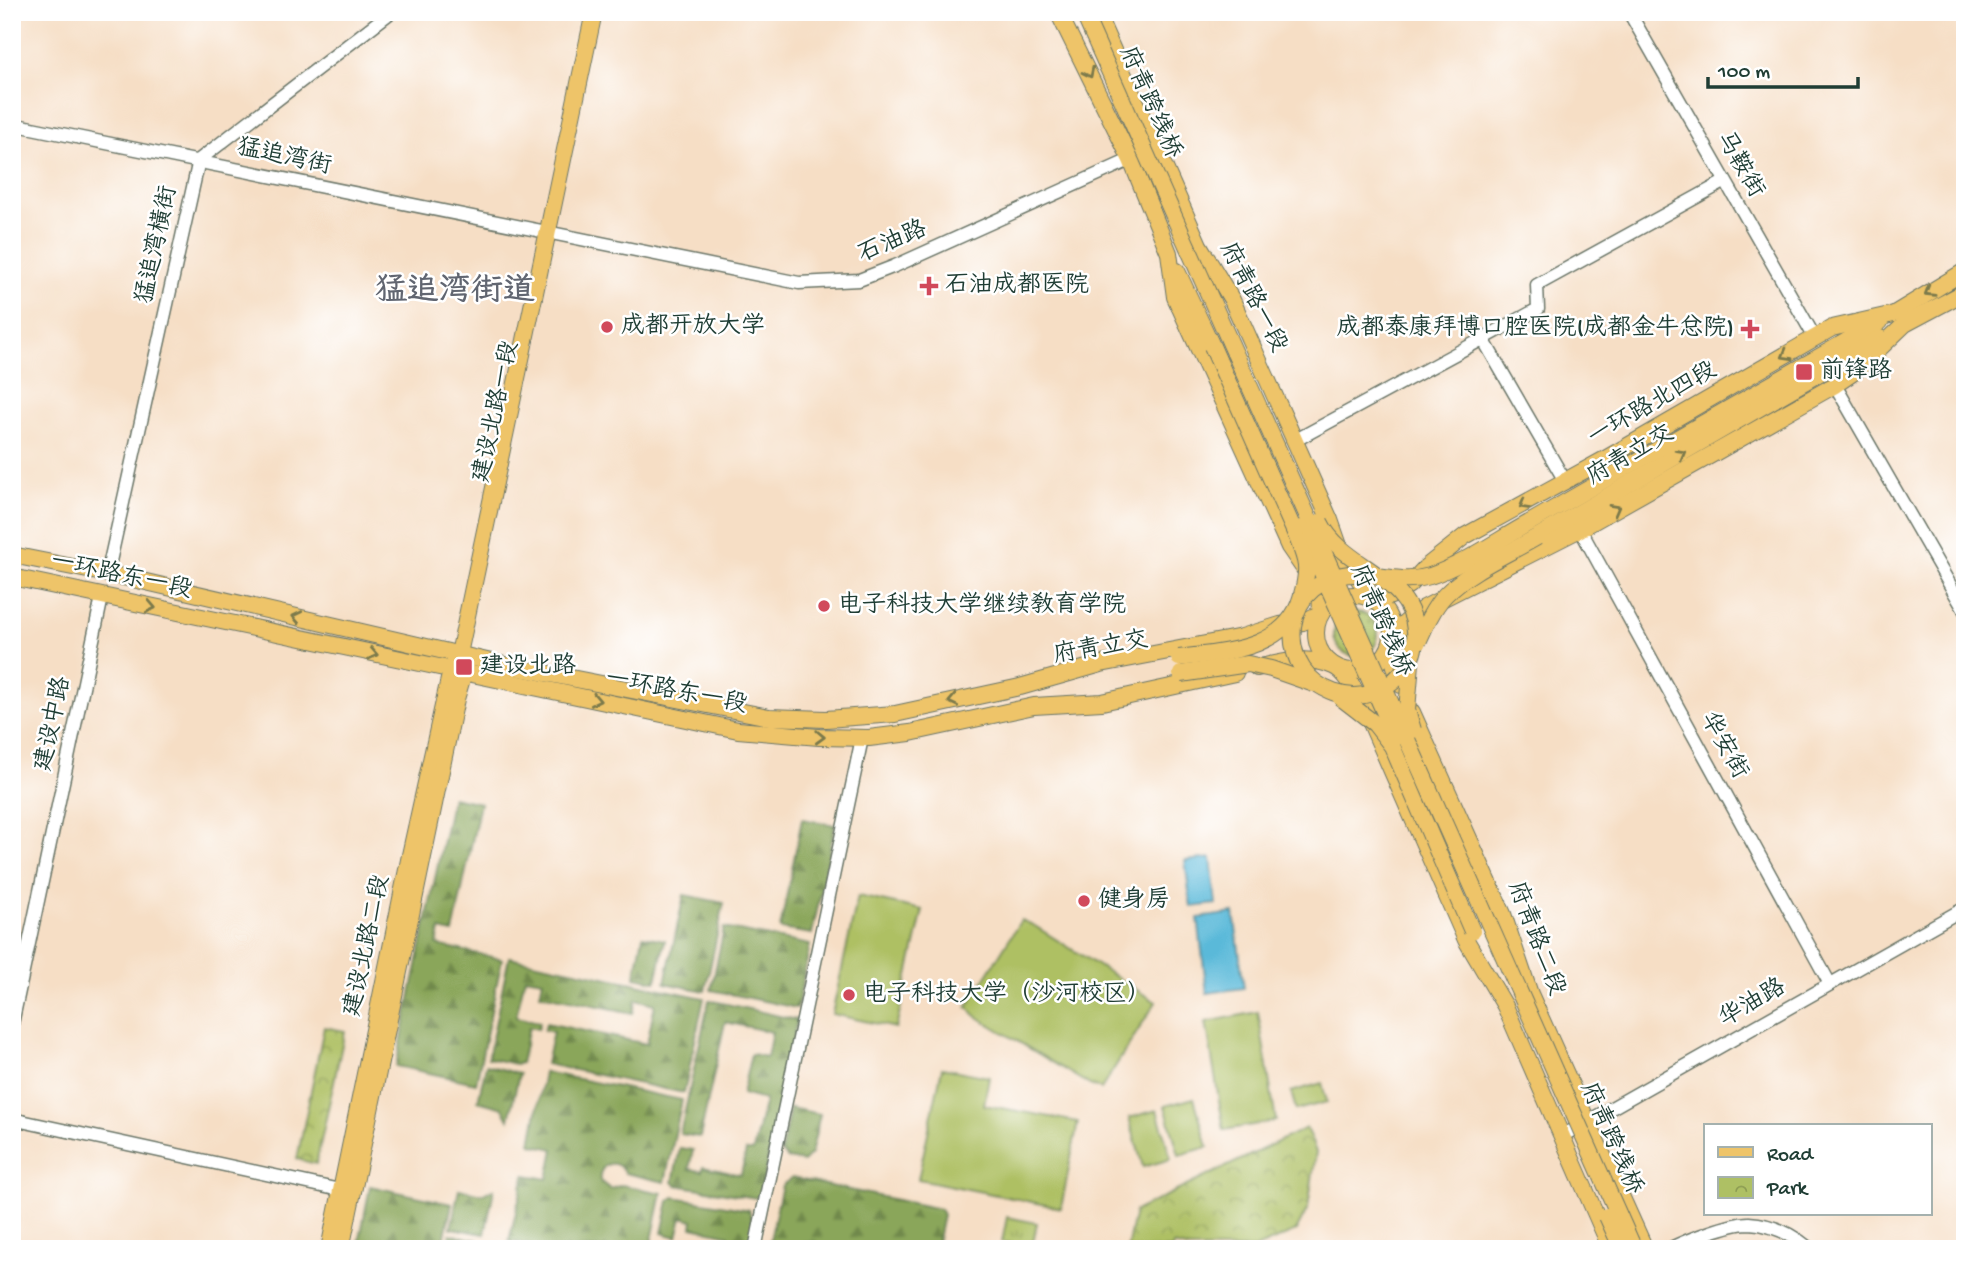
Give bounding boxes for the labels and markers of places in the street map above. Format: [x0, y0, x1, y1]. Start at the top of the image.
place label: 石油成都医院 [945, 271, 1089, 301]
marker: 石油成都医院 [919, 276, 939, 296]
place label: 成都开放大学 [621, 312, 765, 342]
place label: 成都泰康拜博口腔医院(成都金牛总院) [1336, 313, 1734, 344]
marker: 成都开放大学 [599, 319, 615, 335]
marker: 成都泰康拜博口腔医院(成都金牛总院) [1740, 319, 1760, 339]
place label: 前锋路 [1820, 356, 1892, 387]
marker: 前锋路 [1794, 362, 1814, 382]
place label: 电子科技大学继续教育学院 [838, 591, 1126, 621]
marker: 电子科技大学继续教育学院 [816, 598, 832, 614]
place label: 建设北路 [480, 651, 576, 682]
marker: 建设北路 [454, 657, 474, 677]
place label: 健身房 [1098, 886, 1170, 916]
marker: 健身房 [1076, 893, 1092, 909]
place label: 电子科技大学（沙河校区） [863, 980, 1151, 1010]
marker: 电子科技大学（沙河校区） [841, 987, 857, 1003]

